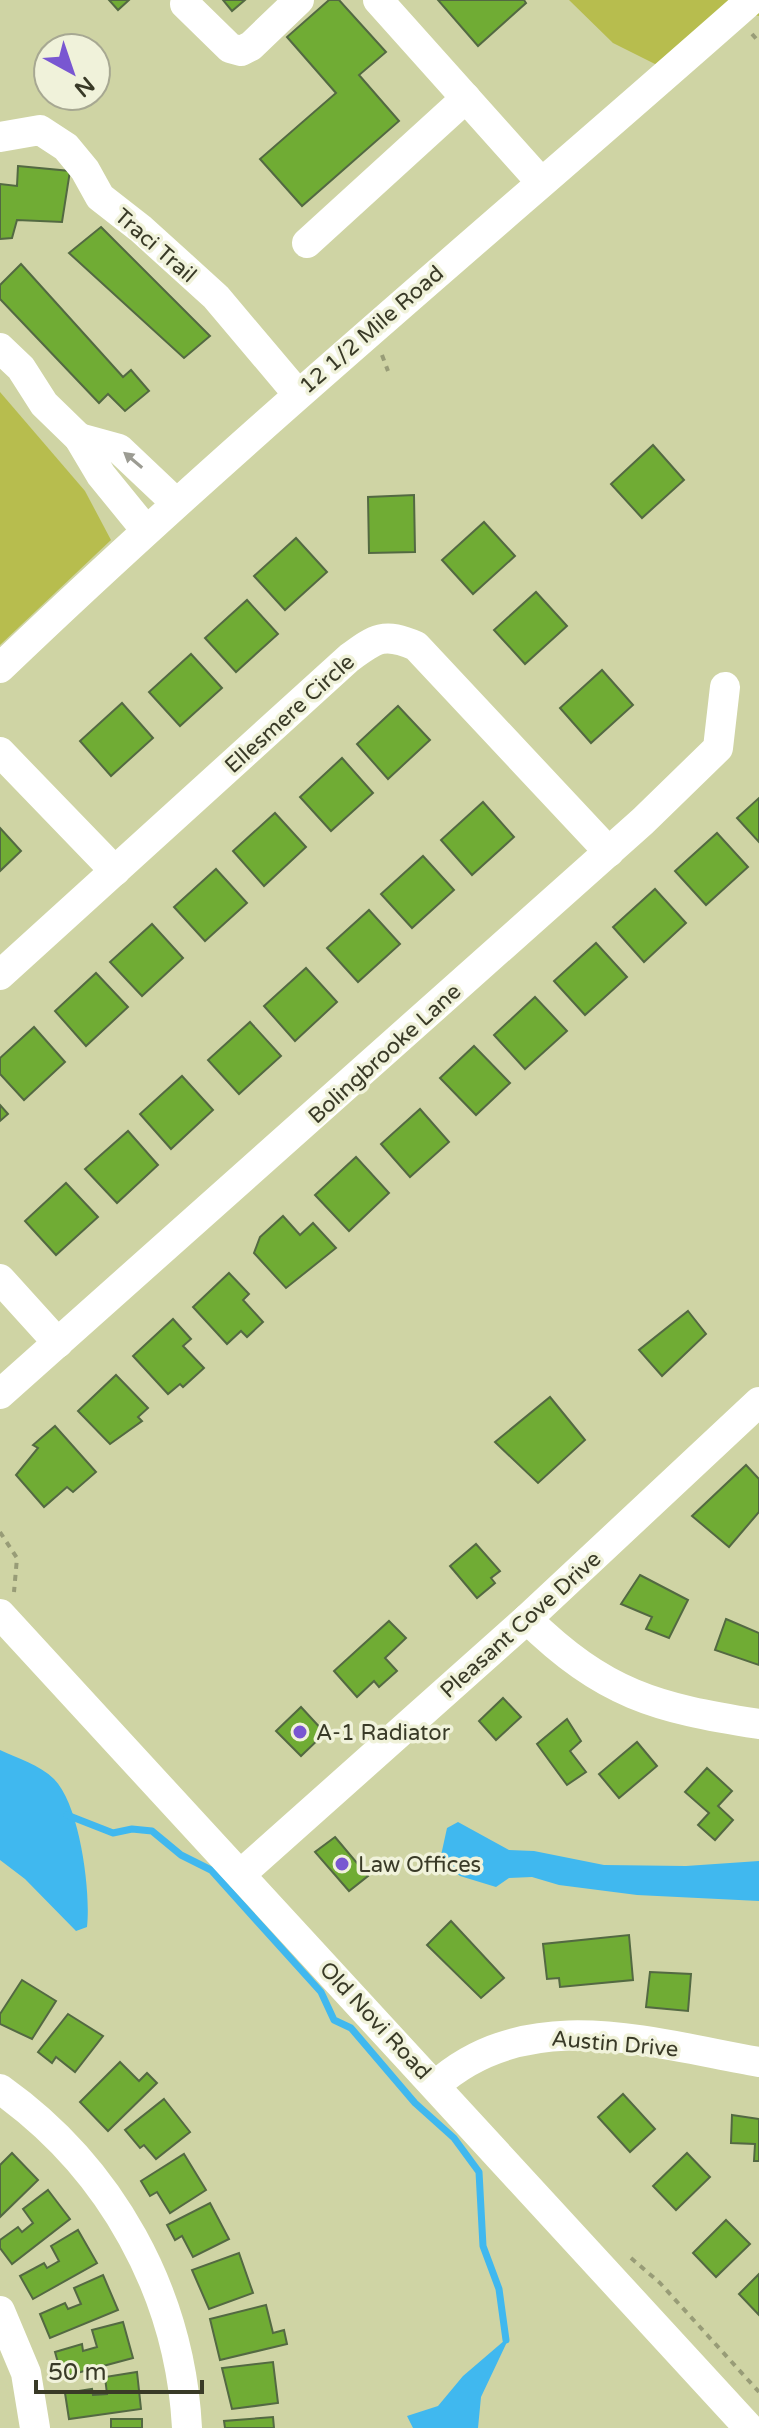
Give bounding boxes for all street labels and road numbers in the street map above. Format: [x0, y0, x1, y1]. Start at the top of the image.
street label: Traci Trail [109, 203, 201, 288]
street label: 12 1/2 Mile Road [294, 260, 449, 399]
street label: Ellesmere Circle [219, 649, 360, 779]
street label: Bolingbrooke Lane [303, 978, 466, 1129]
street label: Pleasant Cove Drive [435, 1546, 606, 1704]
street label: Old Novi Road [314, 1956, 436, 2085]
street label: Austin Drive [550, 2026, 679, 2062]

